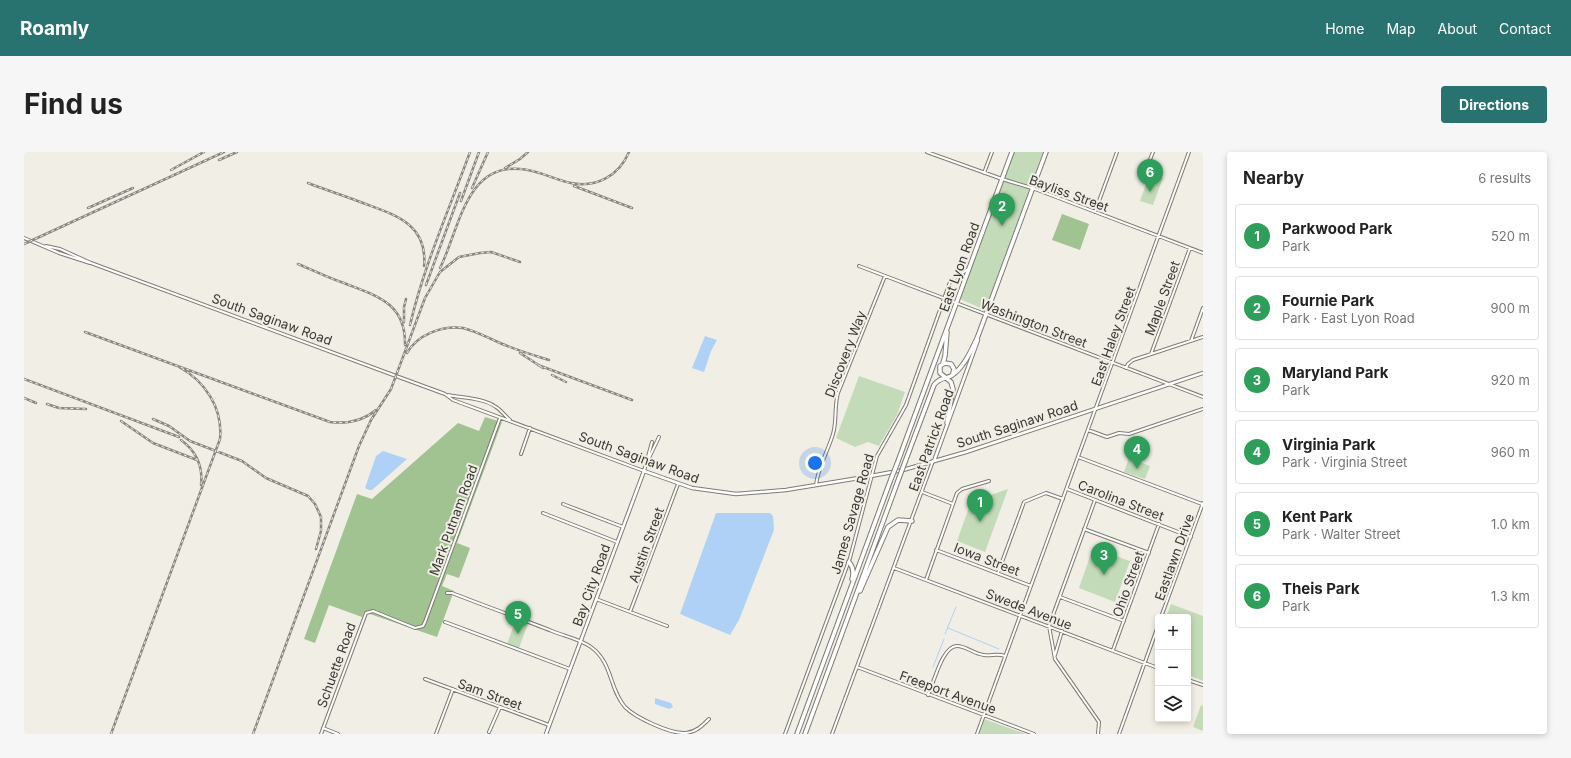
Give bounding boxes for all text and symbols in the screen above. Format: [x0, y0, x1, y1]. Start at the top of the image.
text: Roamly [20, 17, 89, 40]
text: Home [1325, 20, 1364, 37]
text: Map [1386, 20, 1416, 37]
text: About [1438, 20, 1477, 37]
text: Contact [1499, 20, 1551, 37]
button: Directions [1441, 86, 1547, 123]
text: Find us [24, 87, 123, 121]
pin: 6 [1137, 159, 1163, 192]
text: Nearby [1243, 168, 1304, 188]
text: 6 results [1478, 170, 1531, 186]
street label: Bayliss Street [1027, 171, 1111, 215]
pin: 2 [989, 193, 1015, 226]
text: Parkwood Park [1282, 219, 1393, 238]
street label: East Lyon Road [935, 220, 983, 314]
text: 1 [1254, 228, 1260, 244]
text: 520 m [1491, 228, 1530, 244]
text: Park [1282, 238, 1310, 254]
street label: Maple Street [1141, 259, 1183, 337]
street label: East Haley Street [1088, 284, 1138, 388]
street label: South Saginaw Road [210, 290, 334, 348]
text: Fournie Park [1282, 291, 1374, 310]
street label: Washington Street [979, 295, 1089, 351]
text: 2 [1253, 300, 1261, 316]
text: 900 m [1490, 300, 1530, 316]
street label: Discovery Way [821, 308, 869, 400]
text: Park · East Lyon Road [1282, 310, 1415, 326]
text: Maryland Park [1282, 363, 1389, 382]
text: 3 [1253, 372, 1261, 388]
text: 920 m [1491, 372, 1530, 388]
text: Park [1282, 382, 1310, 398]
street label: East Patrick Road [905, 387, 957, 493]
street label: South Saginaw Road [954, 397, 1080, 451]
street label: South Saginaw Road [577, 428, 701, 486]
text: Virginia Park [1282, 435, 1376, 454]
pin: 4 [1124, 436, 1150, 469]
text: 4 [1253, 444, 1261, 460]
text: 960 m [1491, 444, 1530, 460]
street label: James Savage Road [827, 452, 877, 576]
your location [805, 453, 825, 473]
text: Park · Virginia Street [1282, 454, 1407, 470]
street label: Mark Putnam Road [426, 462, 480, 578]
street label: Carolina Street [1076, 476, 1166, 524]
pin: 1 [967, 489, 993, 522]
street label: Austin Street [625, 505, 667, 585]
text: Kent Park [1282, 507, 1353, 526]
street label: Eastlawn Drive [1151, 512, 1197, 602]
text: 5 [1253, 516, 1261, 532]
text: 1.0 km [1491, 516, 1530, 532]
text: Park · Walter Street [1282, 526, 1401, 542]
street label: Iowa Street [952, 539, 1022, 579]
street label: Bay City Road [569, 542, 613, 628]
pin: 3 [1091, 542, 1117, 575]
street label: Ohio Street [1109, 549, 1147, 619]
text: Theis Park [1282, 579, 1360, 598]
street label: Swede Avenue [984, 585, 1074, 633]
text: 6 [1253, 588, 1261, 604]
text: 1.3 km [1491, 588, 1530, 604]
text: Park [1282, 598, 1310, 614]
pin: 5 [505, 601, 531, 634]
map controls [1155, 614, 1191, 722]
button: + [1155, 614, 1191, 650]
street label: Schuette Road [313, 620, 359, 710]
button: − [1155, 650, 1191, 686]
street label: Freeport Avenue [898, 667, 998, 717]
street label: Sam Street [456, 675, 524, 713]
button: layers [1155, 686, 1191, 722]

